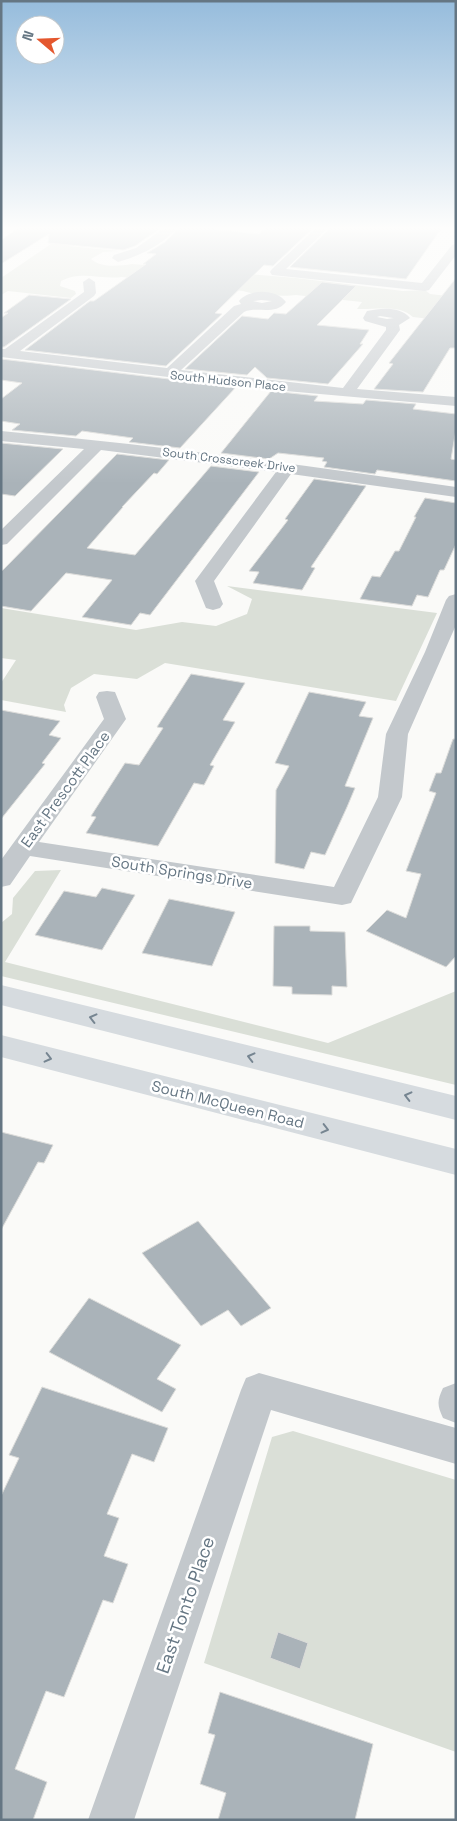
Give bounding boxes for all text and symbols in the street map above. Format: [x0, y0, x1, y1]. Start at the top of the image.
north arrow [15, 15, 65, 65]
text: N [18, 28, 38, 43]
street label: South Hudson Place [169, 367, 287, 395]
street label: South Crosscreek Drive [161, 444, 297, 476]
street label: East Prescott Place [16, 727, 114, 851]
street label: South Springs Drive [110, 851, 254, 893]
one-way arrow [88, 1013, 97, 1024]
one-way arrow [44, 1052, 53, 1063]
one-way arrow [246, 1052, 255, 1063]
street label: South McQueen Road [150, 1076, 306, 1132]
one-way arrow [404, 1091, 413, 1102]
one-way arrow [320, 1123, 328, 1133]
street label: East Tonto Place [151, 1534, 219, 1676]

